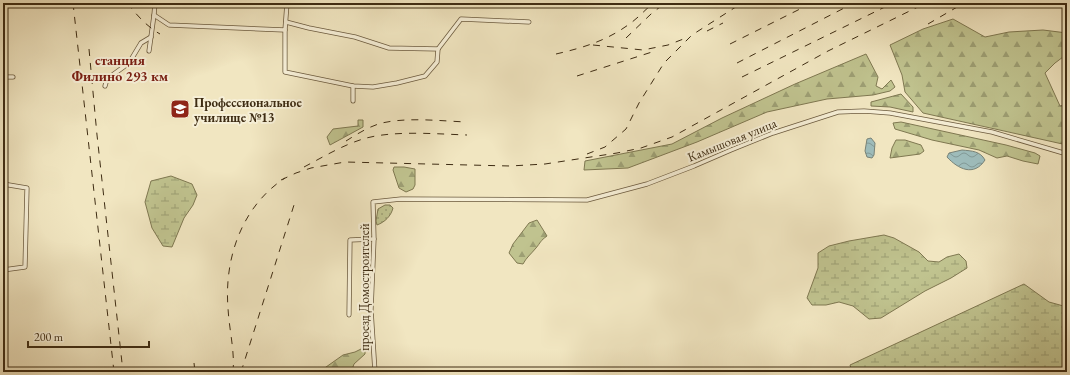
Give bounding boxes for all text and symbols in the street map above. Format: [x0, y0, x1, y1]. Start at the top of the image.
district label: станция Филино 293 км [72, 51, 169, 85]
place label: Профессиональное училище №13 [194, 94, 302, 126]
school or university icon: Профессиональное училище №13 [169, 98, 191, 120]
street label: Камышовая улица [685, 114, 780, 166]
street label: проезд Домостроителей [356, 223, 373, 351]
scale bar [28, 323, 149, 349]
text: 200 m [34, 329, 64, 345]

